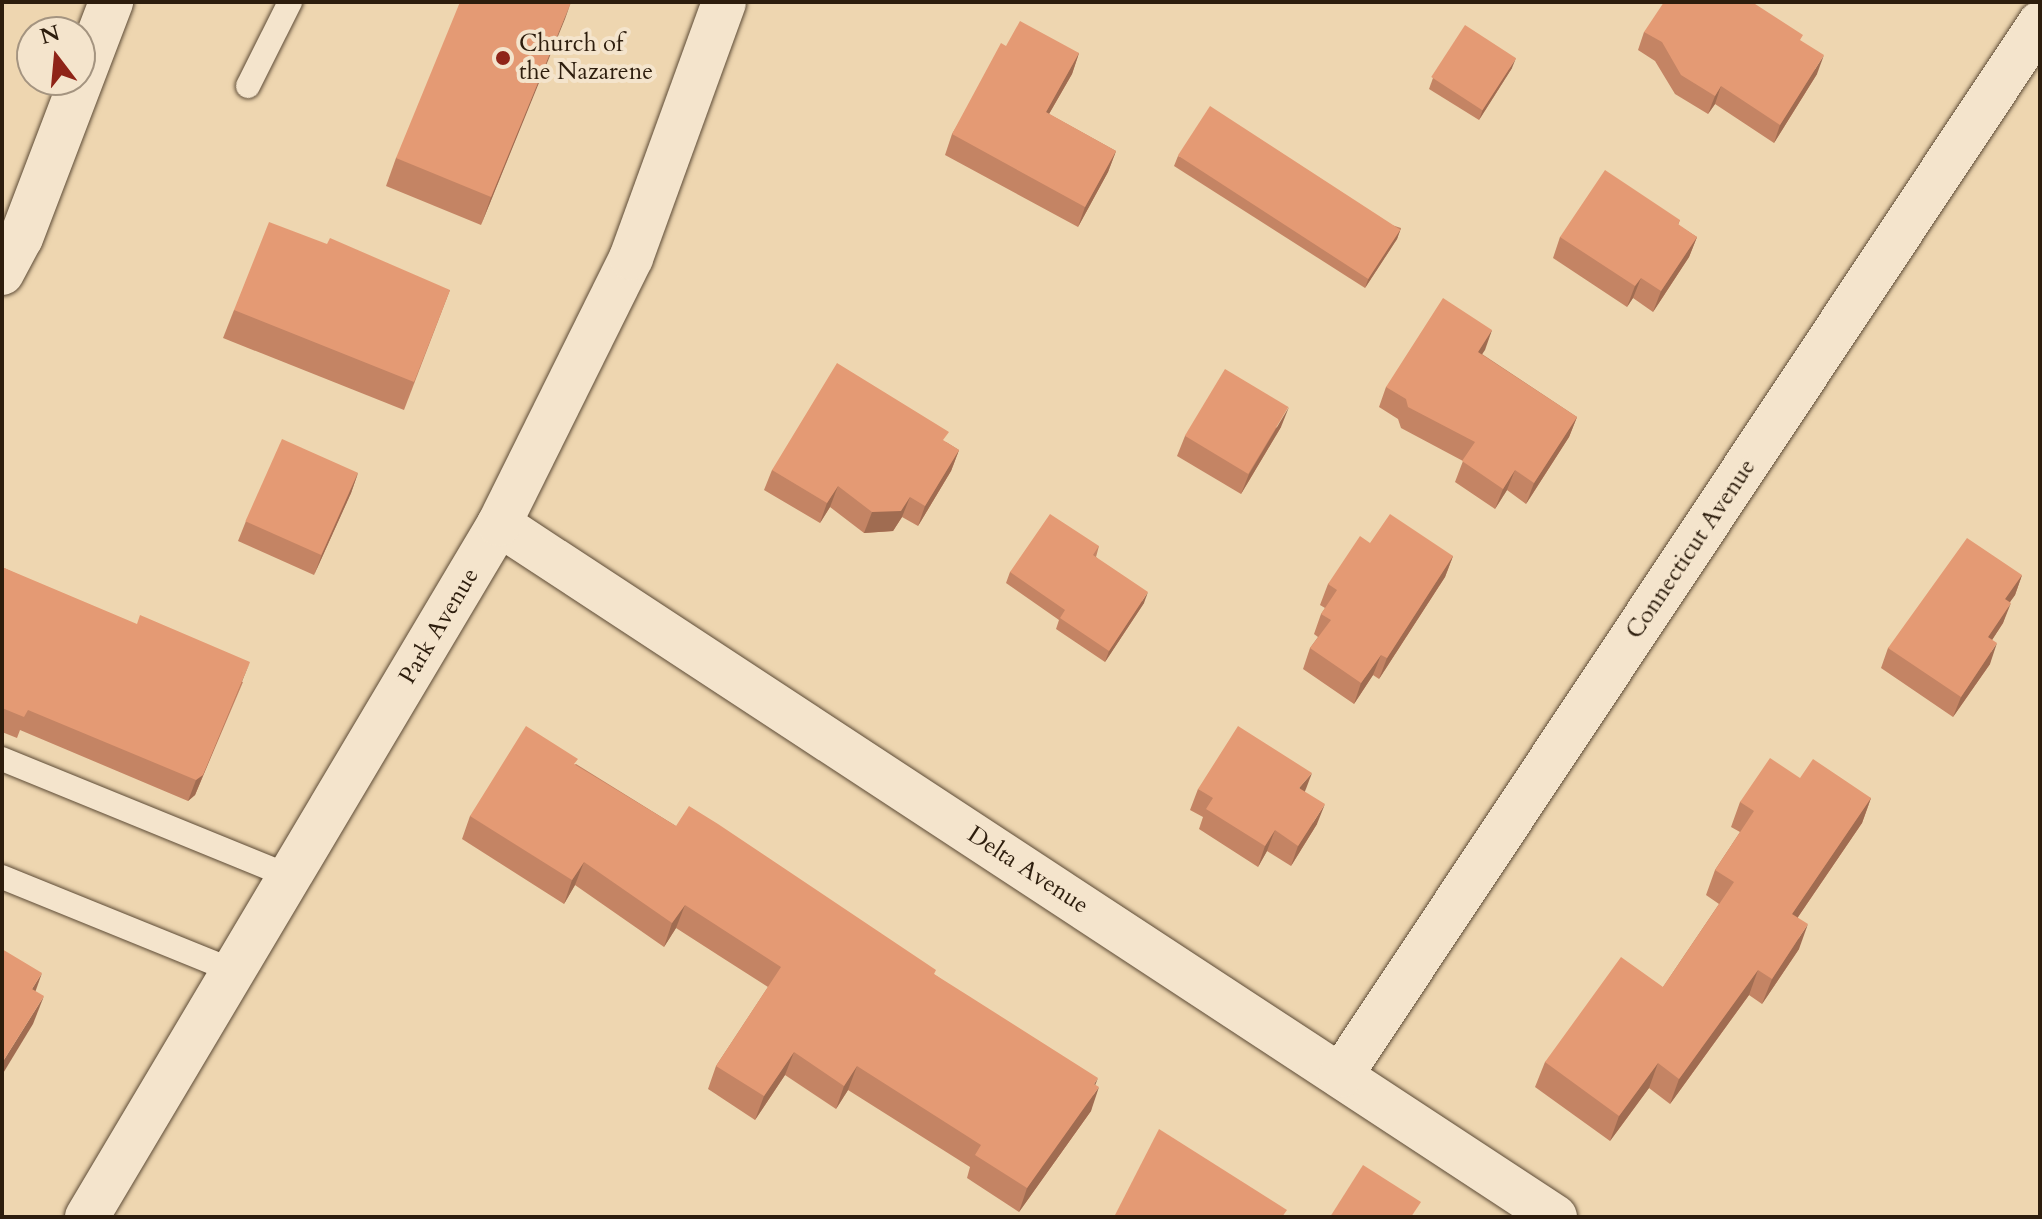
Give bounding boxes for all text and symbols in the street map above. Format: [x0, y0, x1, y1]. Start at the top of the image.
north arrow [16, 16, 96, 96]
text: N [37, 18, 63, 52]
place label: Church of the Nazarene [519, 30, 653, 86]
marker: Church of the Nazarene [494, 49, 512, 67]
street label: Connecticut Avenue [1620, 454, 1762, 644]
street label: Park Avenue [393, 563, 485, 689]
street label: Delta Avenue [962, 820, 1094, 920]

